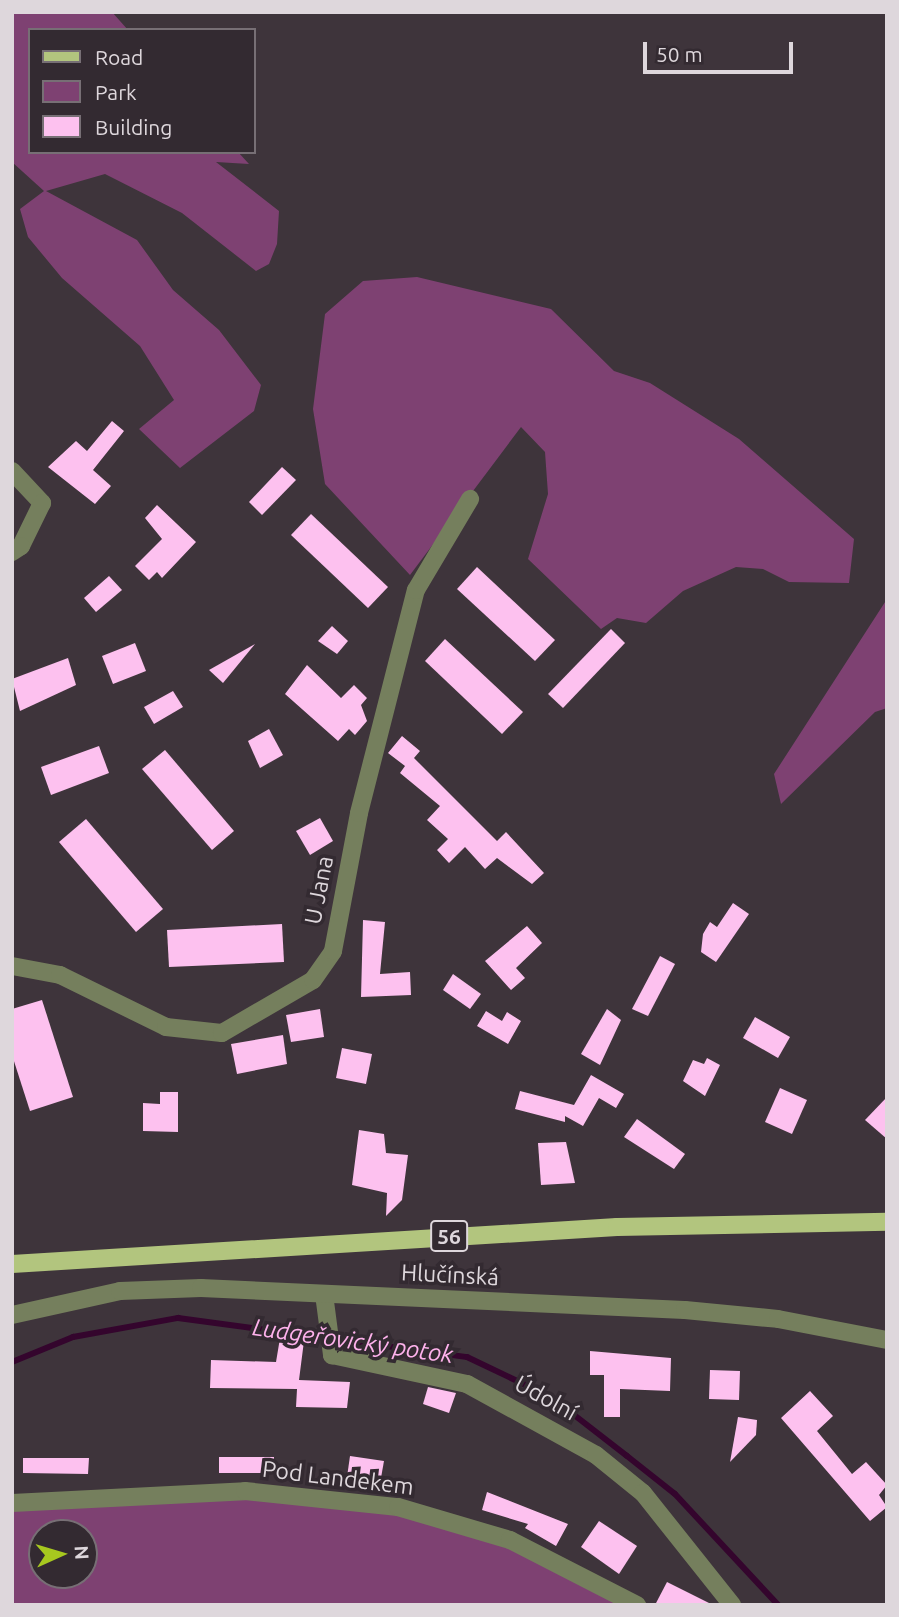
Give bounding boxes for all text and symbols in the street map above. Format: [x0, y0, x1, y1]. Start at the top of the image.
legend [28, 28, 256, 154]
scale bar [647, 28, 797, 72]
text: 50 m [656, 42, 703, 66]
text: Road [95, 45, 143, 69]
text: Park [95, 80, 137, 104]
text: Building [95, 115, 172, 139]
street label: U Jana [299, 853, 339, 927]
road number: 56 [430, 1218, 468, 1254]
street label: Hlučínská [400, 1259, 500, 1291]
water label: Ludgeřovický potok [251, 1313, 455, 1369]
street label: Údolní [510, 1370, 582, 1426]
street label: Pod Landekem [261, 1455, 415, 1501]
north arrow [28, 1519, 98, 1589]
text: N [70, 1545, 93, 1561]

